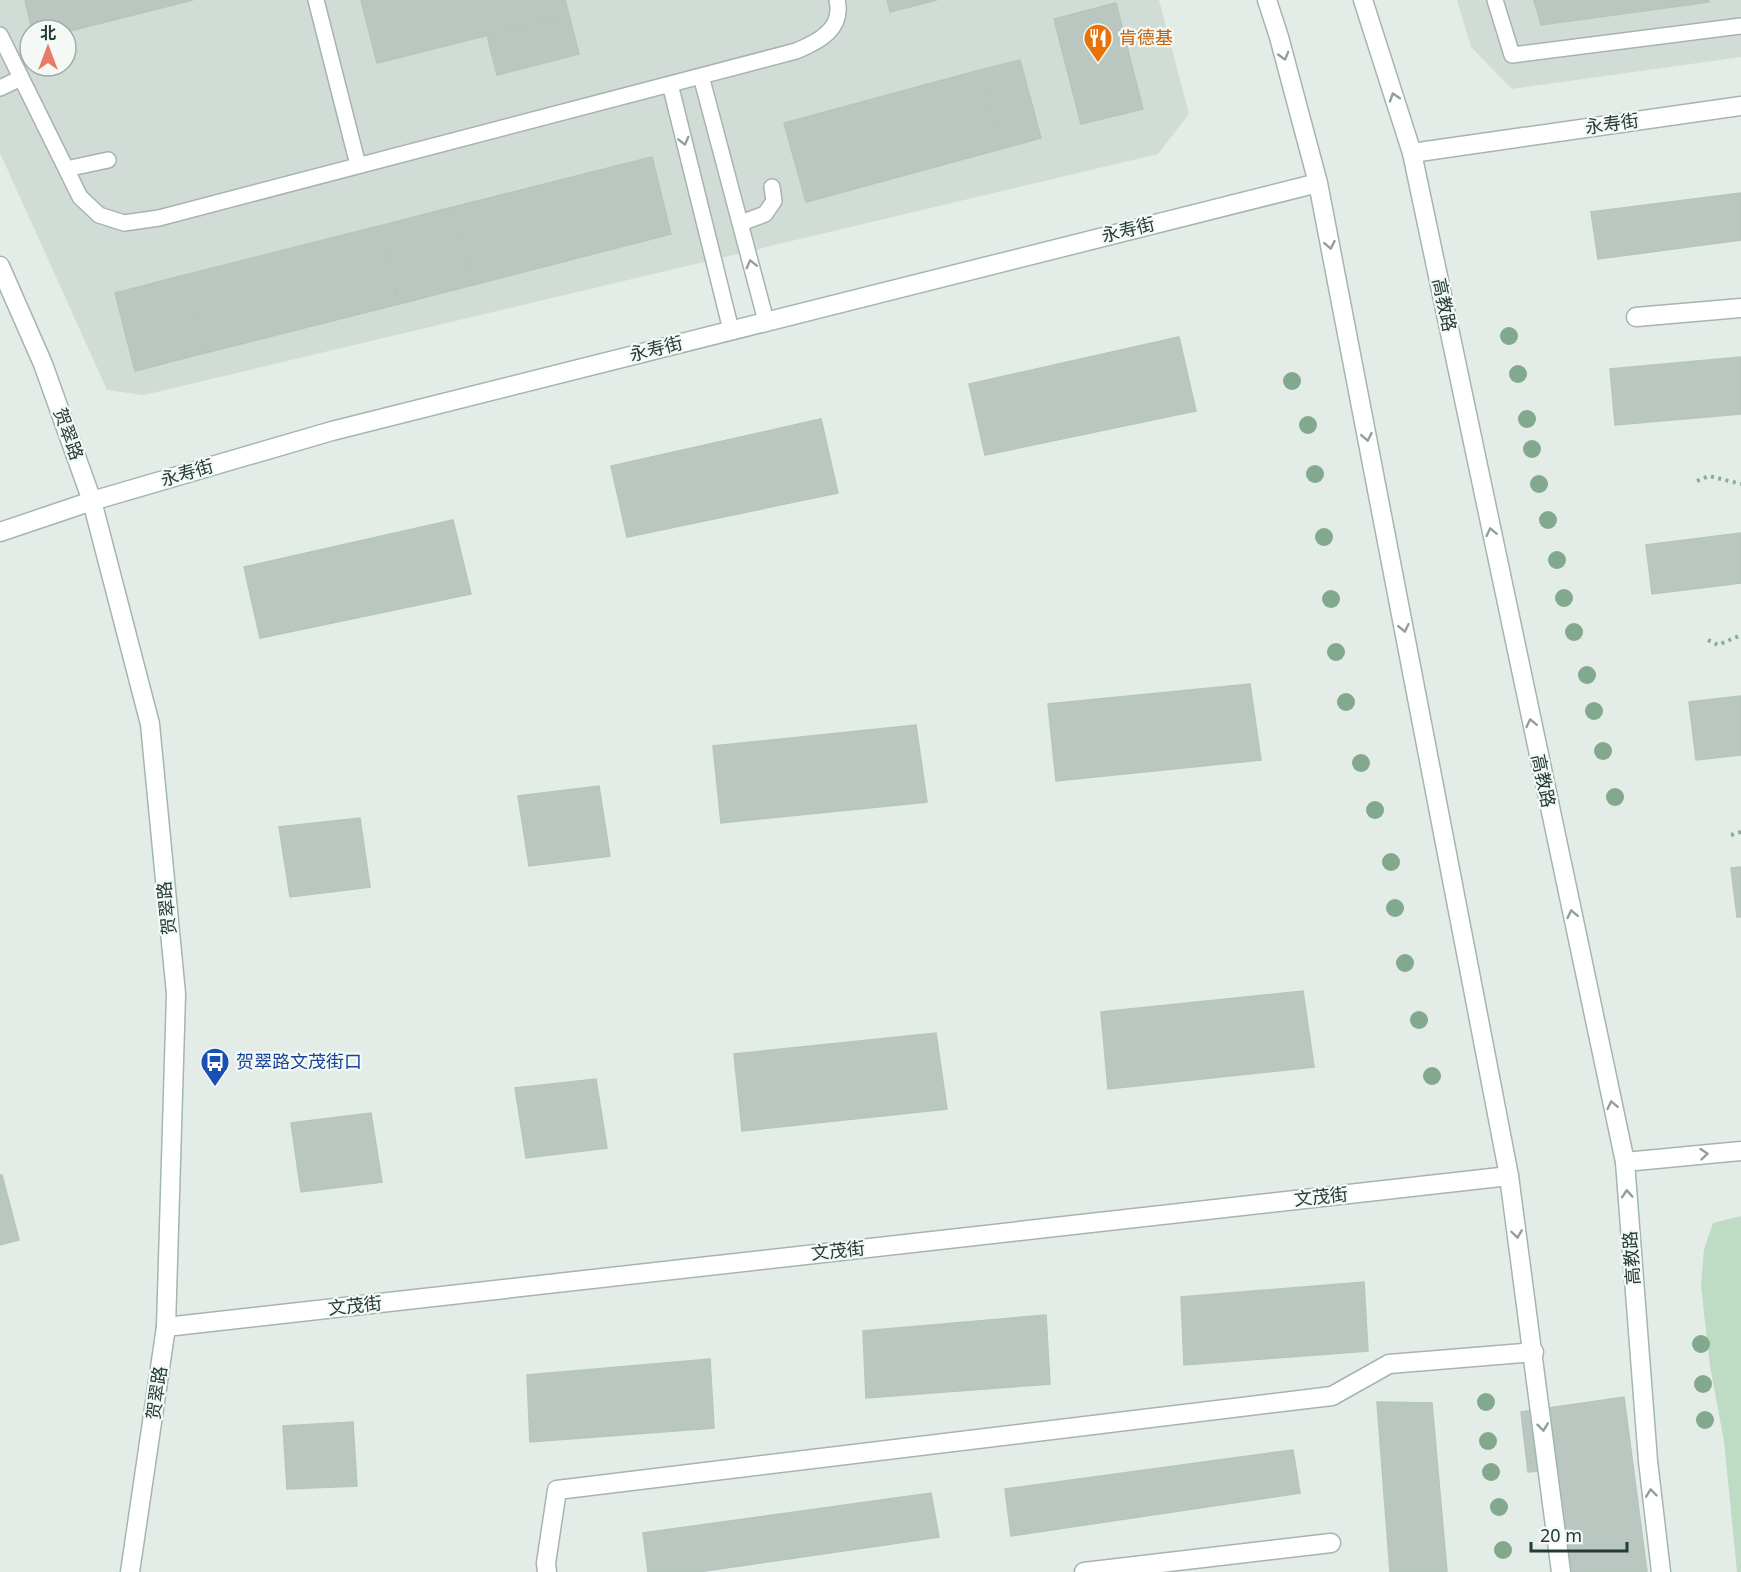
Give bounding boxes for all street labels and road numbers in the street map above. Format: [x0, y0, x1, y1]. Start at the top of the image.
street label: 永寿街 [1583, 107, 1640, 139]
street label: 永寿街 [1099, 211, 1157, 247]
street label: 高教路 [1428, 276, 1462, 334]
street label: 永寿街 [627, 330, 685, 366]
street label: 贺翠路 [48, 404, 89, 463]
street label: 永寿街 [157, 453, 216, 491]
street label: 高教路 [1527, 752, 1561, 810]
street label: 贺翠路 [151, 880, 181, 936]
street label: 文茂街 [1293, 1181, 1349, 1211]
street label: 高教路 [1617, 1230, 1645, 1286]
street label: 文茂街 [810, 1235, 866, 1265]
street label: 文茂街 [327, 1290, 383, 1320]
street label: 贺翠路 [140, 1364, 172, 1421]

